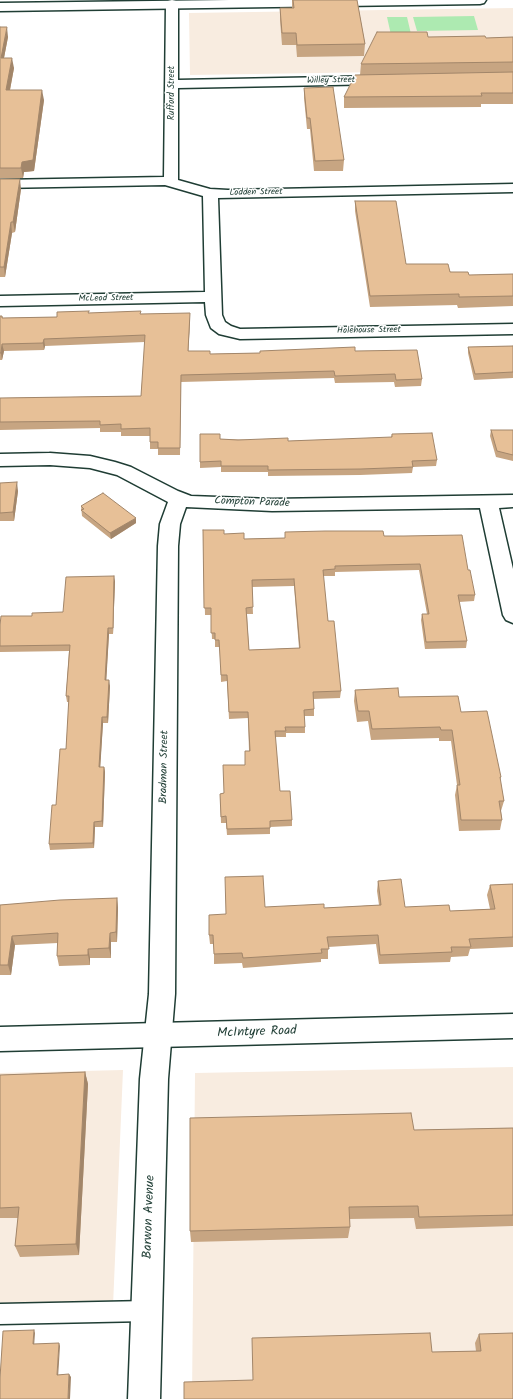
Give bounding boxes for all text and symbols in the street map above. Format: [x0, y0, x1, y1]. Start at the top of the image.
street label: Rufford Street [167, 66, 177, 120]
street label: Willey Street [307, 75, 355, 87]
street label: Lodden Street [229, 187, 283, 199]
street label: McLeod Street [78, 293, 134, 305]
street label: Holehouse Street [337, 325, 401, 337]
street label: Compton Parade [214, 495, 290, 511]
street label: Bradman Street [158, 730, 172, 804]
street label: McIntyre Road [217, 1024, 297, 1042]
street label: Barwon Avenue [141, 1175, 159, 1259]

